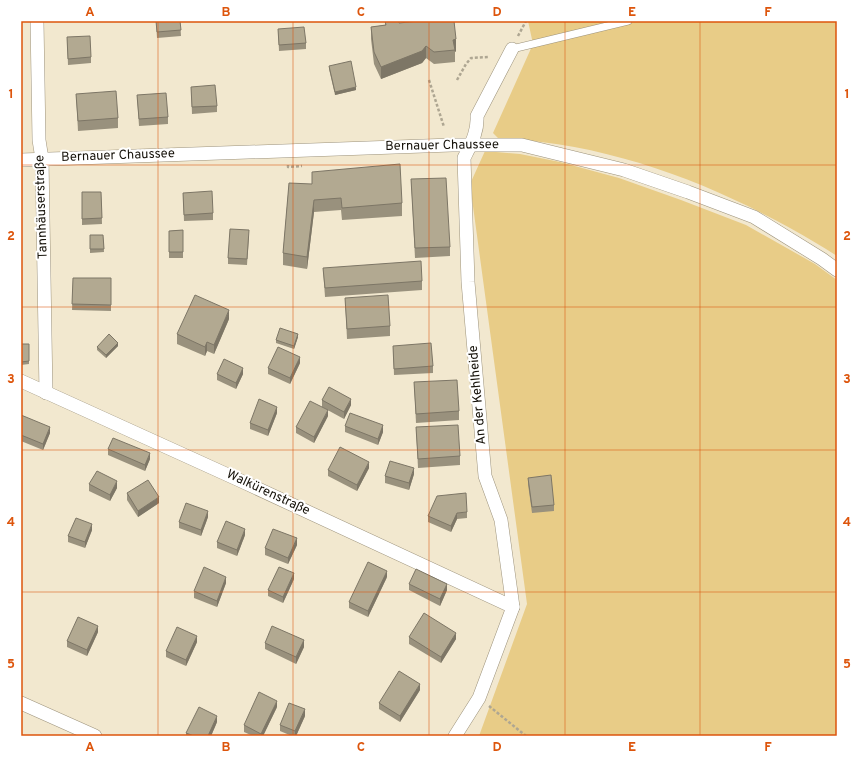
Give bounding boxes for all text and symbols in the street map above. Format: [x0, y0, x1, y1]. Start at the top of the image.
text: A [85, 5, 95, 21]
text: B [222, 5, 231, 21]
text: C [357, 5, 365, 21]
text: D [492, 5, 502, 21]
text: E [628, 5, 636, 21]
text: F [764, 5, 772, 21]
text: 1 [8, 87, 14, 103]
text: 1 [844, 87, 850, 103]
street label: Bernauer Chaussee [385, 137, 499, 155]
street label: Bernauer Chaussee [61, 146, 175, 166]
street label: Tannhäuserstraße [32, 155, 52, 259]
text: 2 [7, 229, 15, 245]
text: 2 [843, 229, 851, 245]
street label: An der Kehlheide [466, 345, 490, 445]
text: 3 [7, 372, 15, 388]
text: 3 [843, 372, 851, 388]
street label: Walkürenstraße [224, 467, 312, 519]
text: 4 [7, 515, 15, 531]
text: 4 [843, 515, 851, 531]
text: 5 [7, 657, 15, 673]
text: 5 [843, 657, 851, 673]
text: A [85, 740, 95, 756]
text: B [222, 740, 231, 756]
text: C [357, 740, 365, 756]
text: D [492, 740, 502, 756]
text: E [628, 740, 636, 756]
text: F [764, 740, 772, 756]

